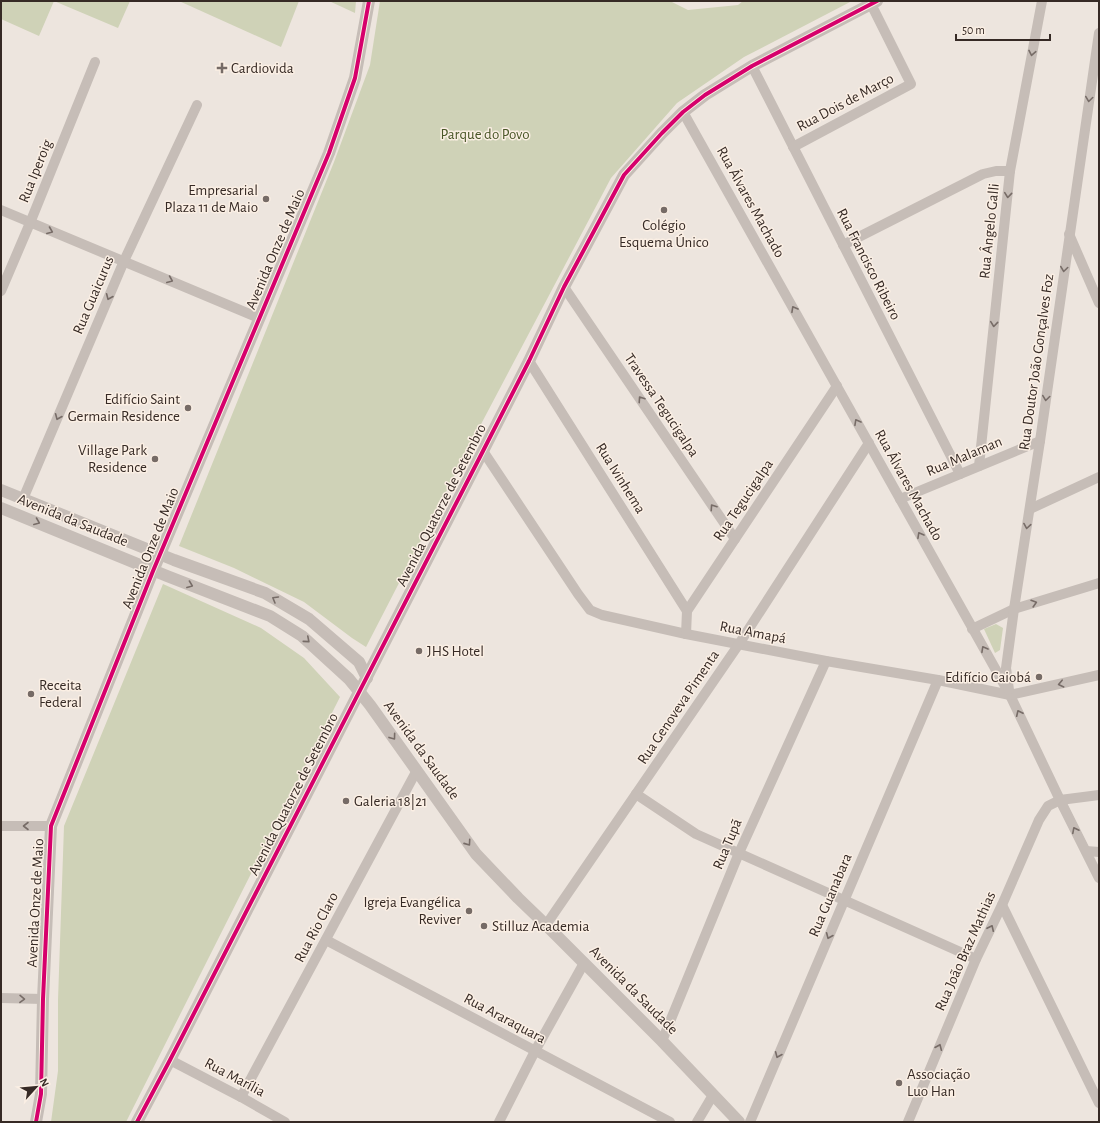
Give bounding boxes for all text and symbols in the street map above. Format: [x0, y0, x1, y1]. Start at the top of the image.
scale bar [956, 16, 1050, 42]
text: 50 m [962, 24, 985, 36]
one-way arrow [1028, 50, 1037, 56]
place label: Cardiovida [231, 61, 294, 76]
marker: Cardiovida [216, 62, 228, 74]
street label: Rua Dois de Março [794, 71, 896, 134]
one-way arrow [1085, 96, 1094, 102]
park label: Parque do Povo [440, 127, 530, 142]
street label: Rua Iperoig [16, 137, 55, 205]
street label: Rua Álvares Machado [714, 143, 789, 260]
street label: Rua Ângelo Galli [976, 182, 1002, 280]
place label: Empresarial Plaza 11 de Maio [164, 183, 258, 215]
street label: Avenida Onze de Maio [243, 187, 308, 312]
one-way arrow [1003, 192, 1012, 198]
marker: Empresarial Plaza 11 de Maio [261, 194, 271, 204]
marker: Colégio Esquema Único [659, 205, 669, 215]
street label: Rua Francisco Ribeiro [834, 206, 903, 323]
place label: Colégio Esquema Único [619, 218, 709, 250]
one-way arrow [45, 226, 53, 234]
street label: Rua Guaicurus [70, 254, 117, 336]
one-way arrow [1060, 266, 1069, 272]
street label: Rua Doutor João Gonçalves Foz [1017, 273, 1056, 451]
one-way arrow [166, 276, 173, 284]
one-way arrow [105, 294, 113, 301]
one-way arrow [791, 305, 798, 313]
one-way arrow [990, 321, 999, 327]
street label: Travessa Tegucigalpa [621, 351, 702, 460]
place label: Edifício Saint Germain Residence [68, 392, 180, 424]
one-way arrow [1042, 395, 1051, 401]
one-way arrow [638, 396, 645, 403]
marker: Edifício Saint Germain Residence [183, 403, 193, 413]
one-way arrow [55, 412, 63, 420]
one-way arrow [854, 419, 862, 426]
street label: Avenida Quatorze de Setembro [394, 422, 489, 589]
street label: Rua Álvares Machado [872, 426, 947, 543]
street label: Rua Malaman [924, 434, 1004, 479]
street label: Rua Ivinhema [593, 440, 648, 516]
place label: Village Park Residence [78, 443, 147, 475]
marker: Village Park Residence [150, 454, 160, 464]
street label: Rua Tegucigalpa [711, 457, 776, 544]
street label: Avenida Onze de Maio [119, 485, 182, 611]
street label: Avenida da Saudade [15, 491, 130, 550]
one-way arrow [710, 504, 718, 511]
one-way arrow [34, 518, 41, 526]
one-way arrow [1023, 523, 1032, 529]
one-way arrow [918, 532, 925, 540]
one-way arrow [186, 581, 193, 589]
one-way arrow [272, 597, 279, 604]
one-way arrow [1030, 599, 1037, 608]
street label: Rua Amapá [719, 619, 787, 646]
one-way arrow [302, 635, 309, 642]
place label: JHS Hotel [427, 644, 484, 659]
marker: JHS Hotel [414, 646, 424, 656]
one-way arrow [981, 646, 988, 653]
street label: Rua Genoveva Pimenta [635, 648, 722, 767]
place label: Edifício Caiobá [945, 670, 1031, 685]
marker: Edifício Caiobá [1034, 672, 1044, 682]
place label: Receita Federal [39, 678, 82, 710]
one-way arrow [1058, 679, 1064, 687]
marker: Receita Federal [26, 689, 36, 699]
street label: Avenida da Saudade [381, 698, 462, 802]
one-way arrow [1016, 710, 1023, 718]
street label: Avenida Quatorze de Setembro [246, 711, 341, 878]
one-way arrow [388, 732, 395, 739]
place label: Galeria 18|21 [354, 794, 427, 810]
marker: Galeria 18|21 [341, 796, 351, 806]
street label: Rua Tupã [710, 817, 745, 872]
one-way arrow [23, 822, 29, 830]
one-way arrow [1073, 827, 1080, 835]
street label: Avenida Onze de Maio [25, 838, 46, 968]
one-way arrow [463, 838, 470, 845]
street label: Rua Guanabara [806, 851, 855, 939]
street label: Rua João Braz Mathias [932, 889, 999, 1013]
street label: Rua Rio Claro [292, 890, 341, 965]
place label: Igreja Evangélica Reviver [363, 895, 461, 927]
marker: Igreja Evangélica Reviver [464, 906, 474, 916]
place label: Stilluz Academia [492, 919, 589, 934]
marker: Stilluz Academia [479, 921, 489, 931]
one-way arrow [986, 925, 994, 932]
one-way arrow [826, 931, 834, 939]
street label: Avenida da Saudade [587, 943, 681, 1037]
street label: Rua Araraquara [461, 991, 548, 1046]
one-way arrow [19, 994, 25, 1003]
one-way arrow [935, 1044, 943, 1051]
one-way arrow [775, 1051, 783, 1059]
street label: Rua Marília [202, 1055, 268, 1100]
north arrow [16, 1067, 56, 1107]
place label: Associação Luo Han [907, 1067, 970, 1099]
text: N [38, 1077, 51, 1089]
marker: Associação Luo Han [894, 1078, 904, 1088]

